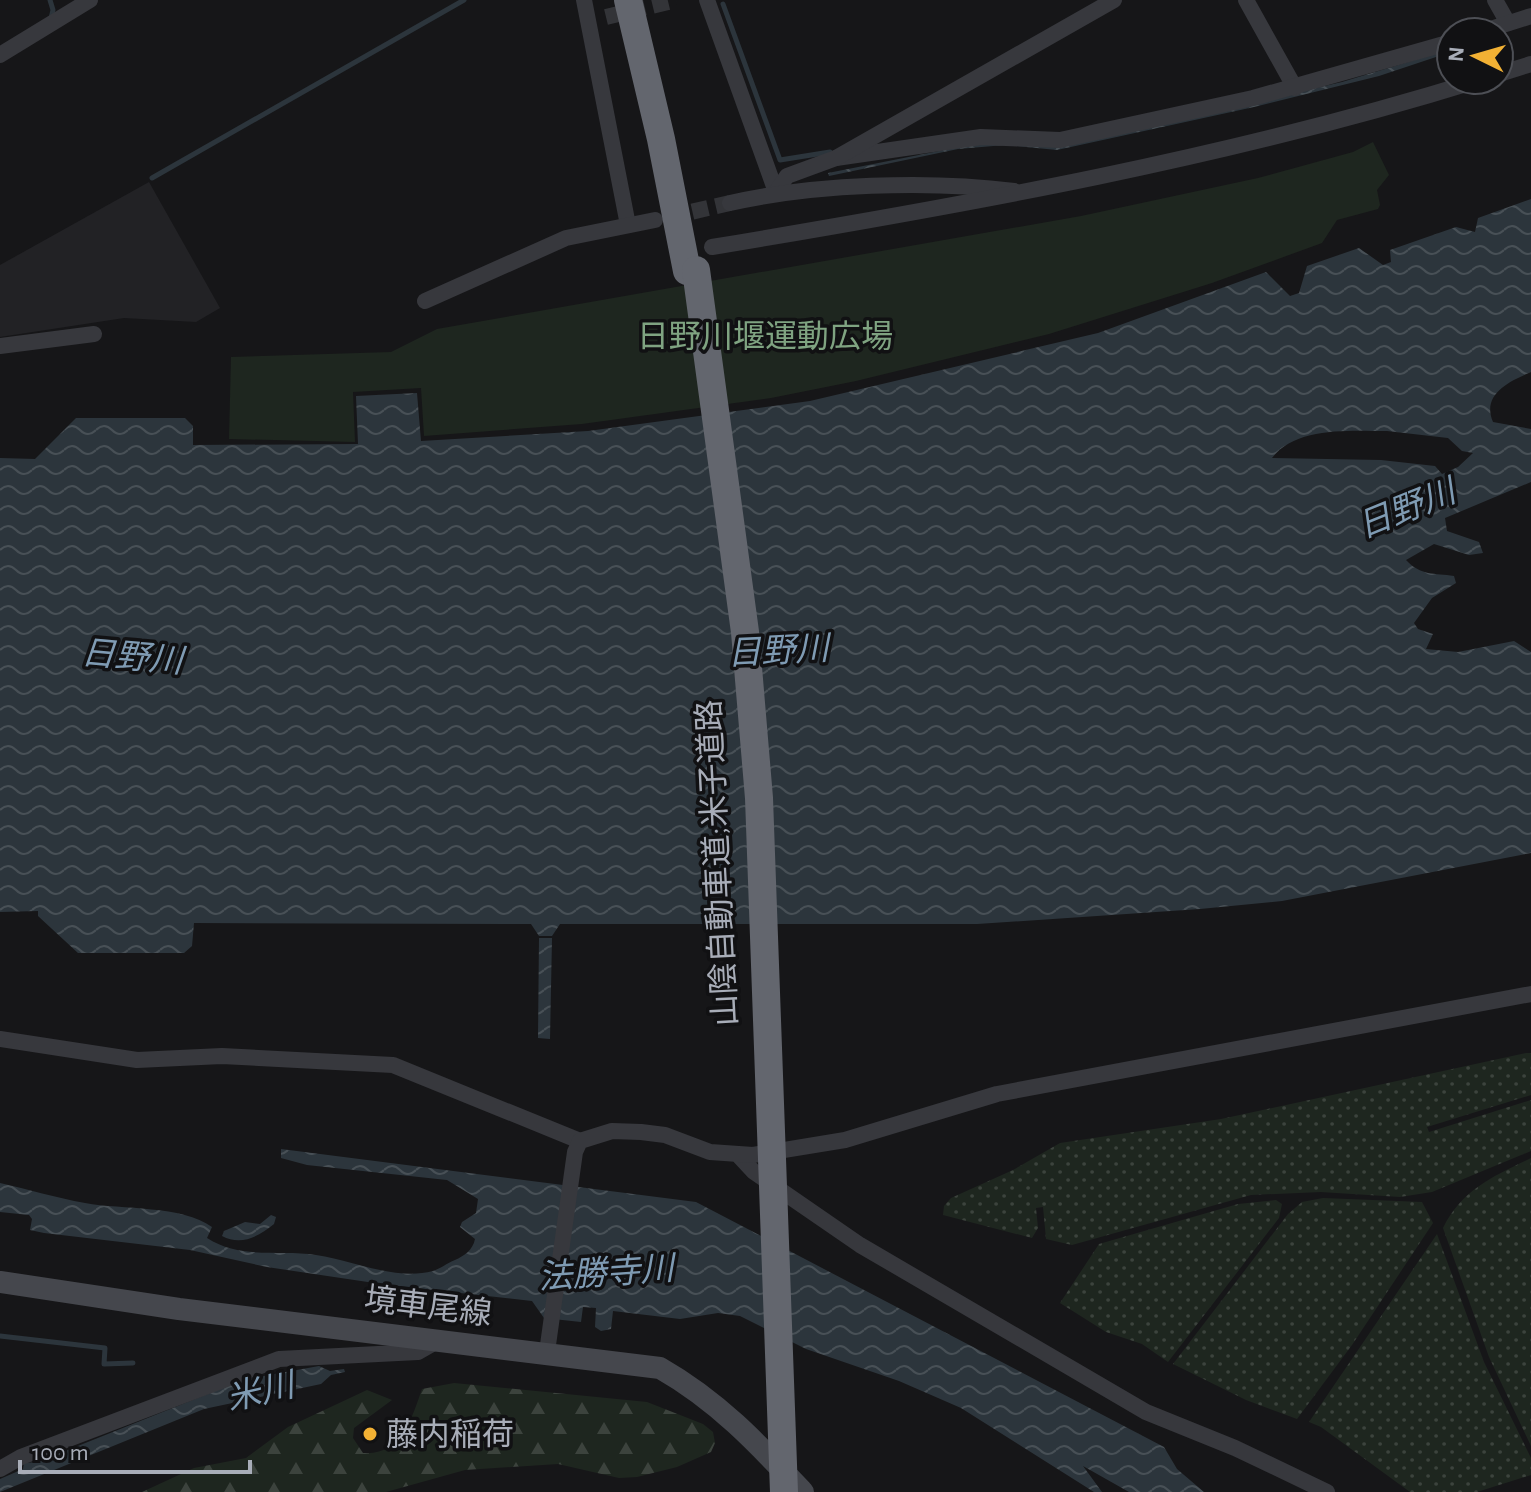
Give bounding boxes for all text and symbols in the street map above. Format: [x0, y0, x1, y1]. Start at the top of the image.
north arrow [1435, 16, 1515, 96]
text: N [1444, 46, 1468, 63]
park label: 日野川堰運動広場 [637, 320, 893, 353]
water label: 日野川 [1353, 474, 1463, 545]
water label: 日野川 [726, 632, 833, 672]
water label: 日野川 [80, 637, 187, 680]
street label: 山陰自動車道;米子道路 [691, 699, 743, 1027]
water label: 法勝寺川 [537, 1250, 678, 1296]
street label: 境車尾線 [362, 1281, 494, 1331]
water label: 米川 [223, 1366, 300, 1417]
place label: 藤内稲荷 [386, 1417, 514, 1451]
scale bar [20, 1424, 250, 1474]
marker: 藤内稲荷 [361, 1425, 379, 1443]
text: 100 m [32, 1441, 89, 1465]

